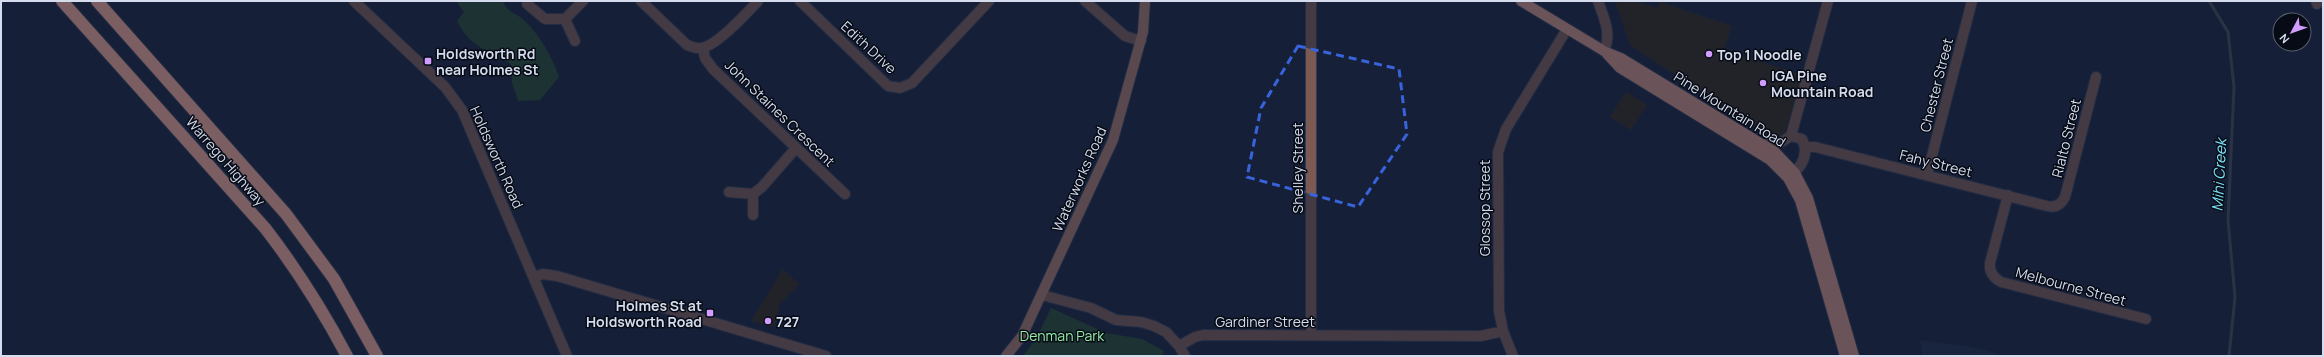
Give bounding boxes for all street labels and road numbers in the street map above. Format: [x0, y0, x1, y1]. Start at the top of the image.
street label: Edith Drive [837, 17, 901, 77]
street label: Chester Street [1915, 36, 1957, 134]
street label: John Staines Crescent [721, 55, 839, 171]
street label: Pine Mountain Road [1670, 67, 1790, 151]
street label: Rialto Street [2047, 96, 2085, 179]
street label: Holdsworth Road [466, 103, 528, 211]
street label: Warrego Highway [182, 112, 270, 210]
street label: Shelley Street [1288, 122, 1307, 214]
street label: Waterworks Road [1047, 124, 1111, 234]
street label: Fahy Street [1898, 145, 1975, 181]
street label: Glossop Street [1475, 159, 1494, 256]
street label: Melbourne Street [2014, 262, 2129, 310]
street label: Gardiner Street [1215, 312, 1315, 331]

